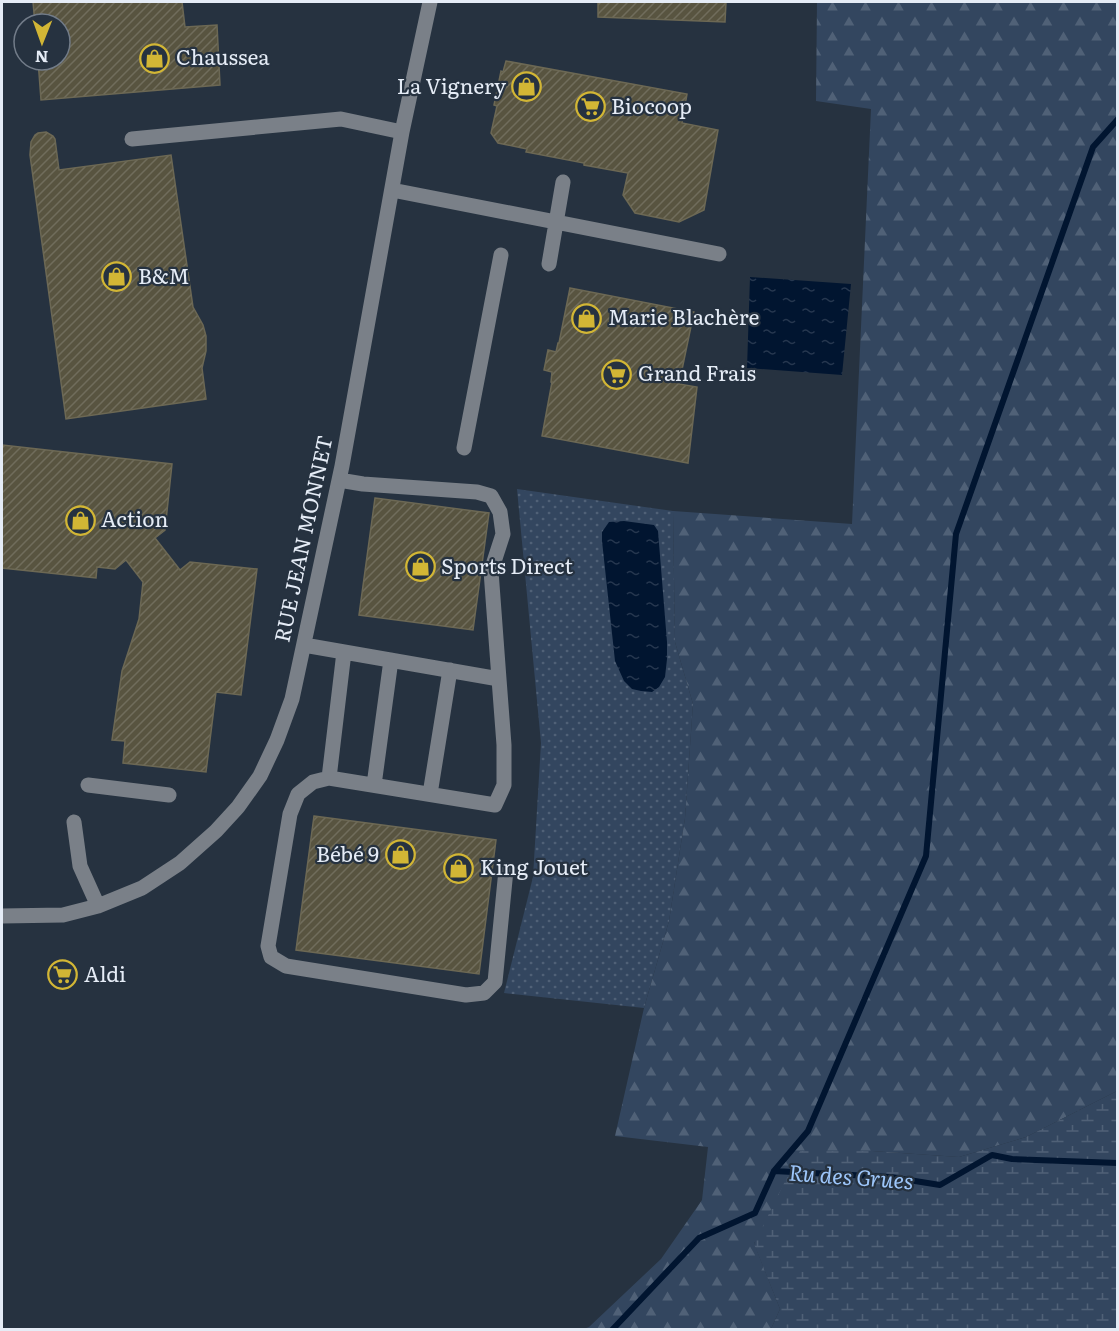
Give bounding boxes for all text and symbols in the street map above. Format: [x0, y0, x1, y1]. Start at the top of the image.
north arrow [12, 12, 72, 72]
place label: Chaussea [176, 40, 270, 71]
shop icon: Chaussea [139, 42, 171, 74]
text: N [35, 46, 49, 70]
place label: La Vignery [397, 69, 507, 100]
shop icon: La Vignery [511, 71, 543, 103]
place label: Biocoop [611, 89, 692, 120]
supermarket icon: Biocoop [574, 91, 606, 123]
place label: B&M [138, 259, 190, 290]
shop icon: B&M [101, 261, 133, 293]
place label: Marie Blachère [608, 300, 759, 331]
shop icon: Marie Blachère [571, 302, 603, 334]
place label: Grand Frais [638, 356, 756, 387]
supermarket icon: Grand Frais [601, 358, 633, 390]
street label: RUE JEAN MONNET [264, 432, 339, 645]
place label: Action [101, 502, 168, 533]
shop icon: Action [64, 504, 96, 536]
place label: Sports Direct [441, 549, 573, 580]
shop icon: Sports Direct [404, 551, 436, 583]
place label: Bébé 9 [316, 837, 379, 868]
shop icon: Bébé 9 [384, 839, 416, 871]
place label: King Jouet [480, 850, 589, 881]
shop icon: King Jouet [443, 852, 475, 884]
place label: Aldi [84, 957, 126, 988]
supermarket icon: Aldi [47, 959, 79, 991]
water label: Ru des Grues [787, 1155, 915, 1196]

